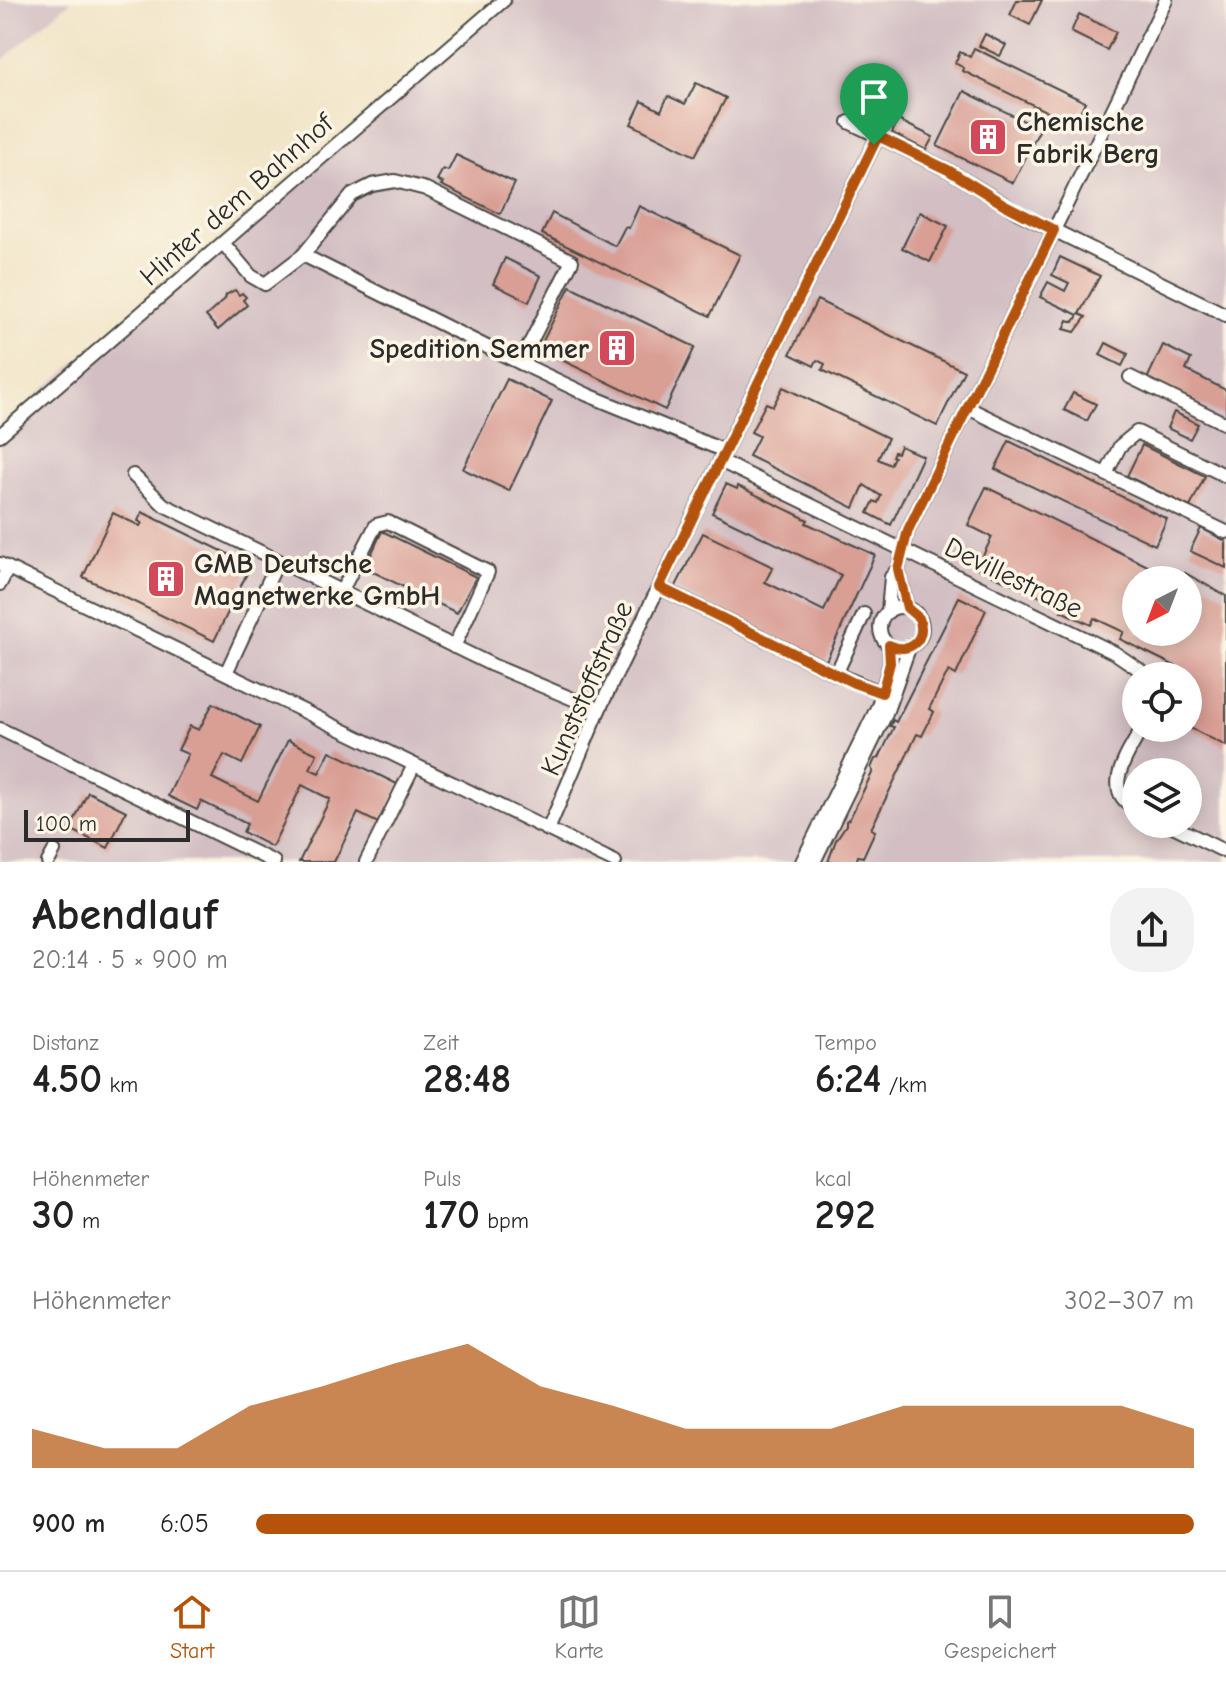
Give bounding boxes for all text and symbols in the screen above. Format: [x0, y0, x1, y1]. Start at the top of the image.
pin [840, 63, 908, 145]
icon: arrive [852, 75, 896, 119]
street label: Hinter dem Bahnhof [134, 106, 341, 292]
place label: Chemische Fabrik Berg [1016, 106, 1160, 170]
building icon: Chemische Fabrik Berg [967, 116, 1009, 158]
building icon: Spedition Semmer [596, 327, 638, 369]
place label: Spedition Semmer [370, 333, 590, 365]
street label: Devillestraße [939, 531, 1088, 625]
place label: GMB Deutsche Magnetwerke GmbH [194, 548, 440, 612]
building icon: GMB Deutsche Magnetwerke GmbH [145, 558, 187, 600]
north arrow [1122, 566, 1202, 646]
map controls [1122, 566, 1202, 838]
street label: Kunststoffstraße [534, 596, 640, 781]
button: locate [1122, 662, 1202, 742]
button: layers [1122, 758, 1202, 838]
scale bar [24, 806, 190, 842]
text: 100 m [36, 811, 97, 837]
button: share [1110, 888, 1194, 972]
text: Abendlauf [32, 889, 218, 940]
text: 20:14 · 5 × 900 m [32, 945, 228, 975]
text: Distanz [32, 1030, 99, 1056]
text: Zeit [423, 1030, 458, 1056]
text: Tempo [815, 1030, 877, 1056]
text: 4.50 [32, 1056, 102, 1102]
text: 28:48 [423, 1056, 511, 1102]
text: 6:24 [815, 1056, 881, 1102]
text: km [102, 1072, 138, 1098]
text: /km [881, 1072, 927, 1098]
text: Höhenmeter [32, 1166, 149, 1192]
text: Puls [423, 1166, 461, 1192]
text: kcal [815, 1166, 852, 1192]
text: 30 [32, 1192, 75, 1238]
text: 170 [423, 1192, 480, 1238]
text: 292 [815, 1192, 875, 1238]
text: m [75, 1208, 100, 1234]
text: bpm [480, 1208, 529, 1234]
text: Höhenmeter [32, 1286, 170, 1316]
text: 302–307 m [1064, 1286, 1194, 1316]
text: 900 m [32, 1509, 105, 1539]
text: 6:05 [160, 1509, 209, 1539]
tab: Start [170, 1590, 214, 1664]
tab: Karte [554, 1590, 604, 1664]
tab: Gespeichert [944, 1590, 1056, 1664]

